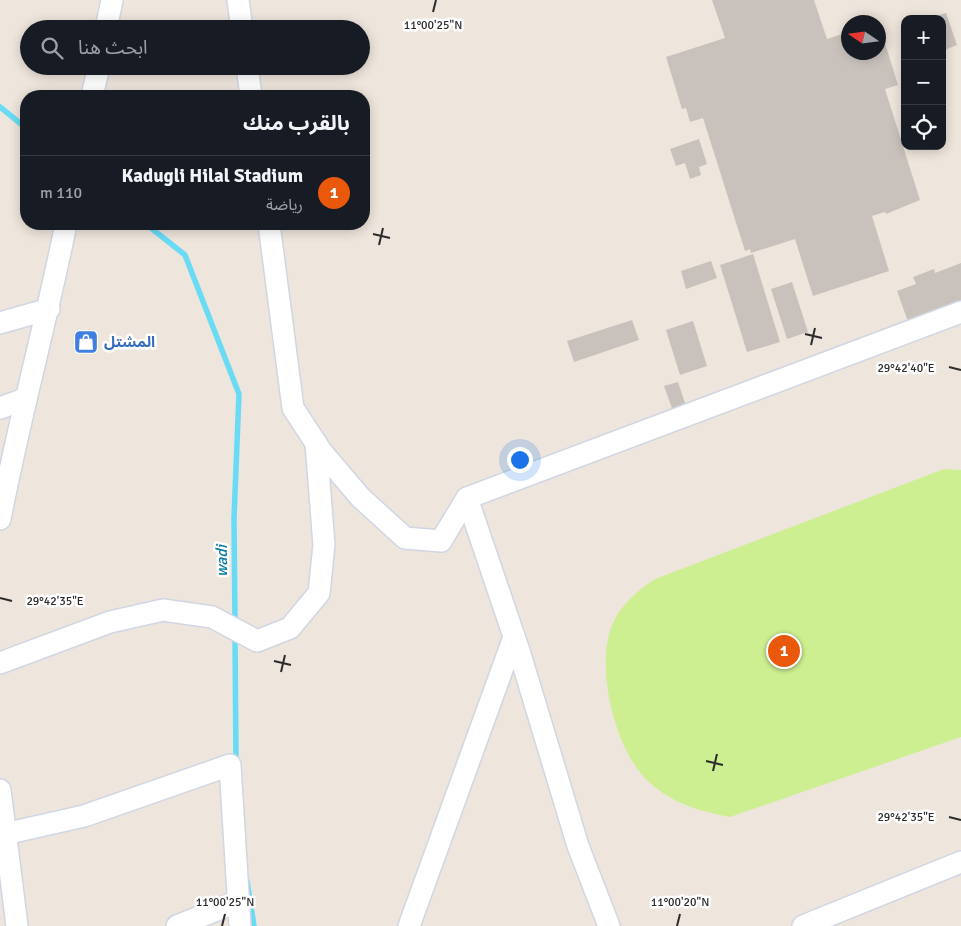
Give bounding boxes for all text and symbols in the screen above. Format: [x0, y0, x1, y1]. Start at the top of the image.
north arrow [841, 15, 886, 60]
map controls [901, 15, 946, 150]
button: + [901, 15, 946, 60]
text: 11°00'25"N [404, 18, 462, 33]
search box [20, 20, 370, 75]
icon: search [38, 34, 66, 62]
text: ابحث هنا [78, 36, 148, 60]
button: − [901, 60, 946, 105]
button: locate [901, 105, 946, 150]
text: بالقرب منك [243, 110, 350, 136]
text: Kadugli Hilal Stadium [122, 164, 303, 188]
text: 110 m [40, 183, 82, 203]
text: 1 [330, 183, 338, 203]
text: رياضة [266, 195, 303, 215]
shop icon: المشتل [73, 329, 99, 355]
place label: المشتل [104, 333, 155, 351]
text: 29°42'40"E [877, 361, 935, 376]
your location [507, 447, 533, 473]
water label: wadi [212, 543, 232, 577]
text: 29°42'35"E [26, 594, 84, 609]
pin: 1 [768, 632, 800, 670]
text: 29°42'35"E [877, 810, 935, 825]
text: 11°00'25"N [196, 895, 254, 910]
text: 11°00'20"N [651, 895, 709, 910]

